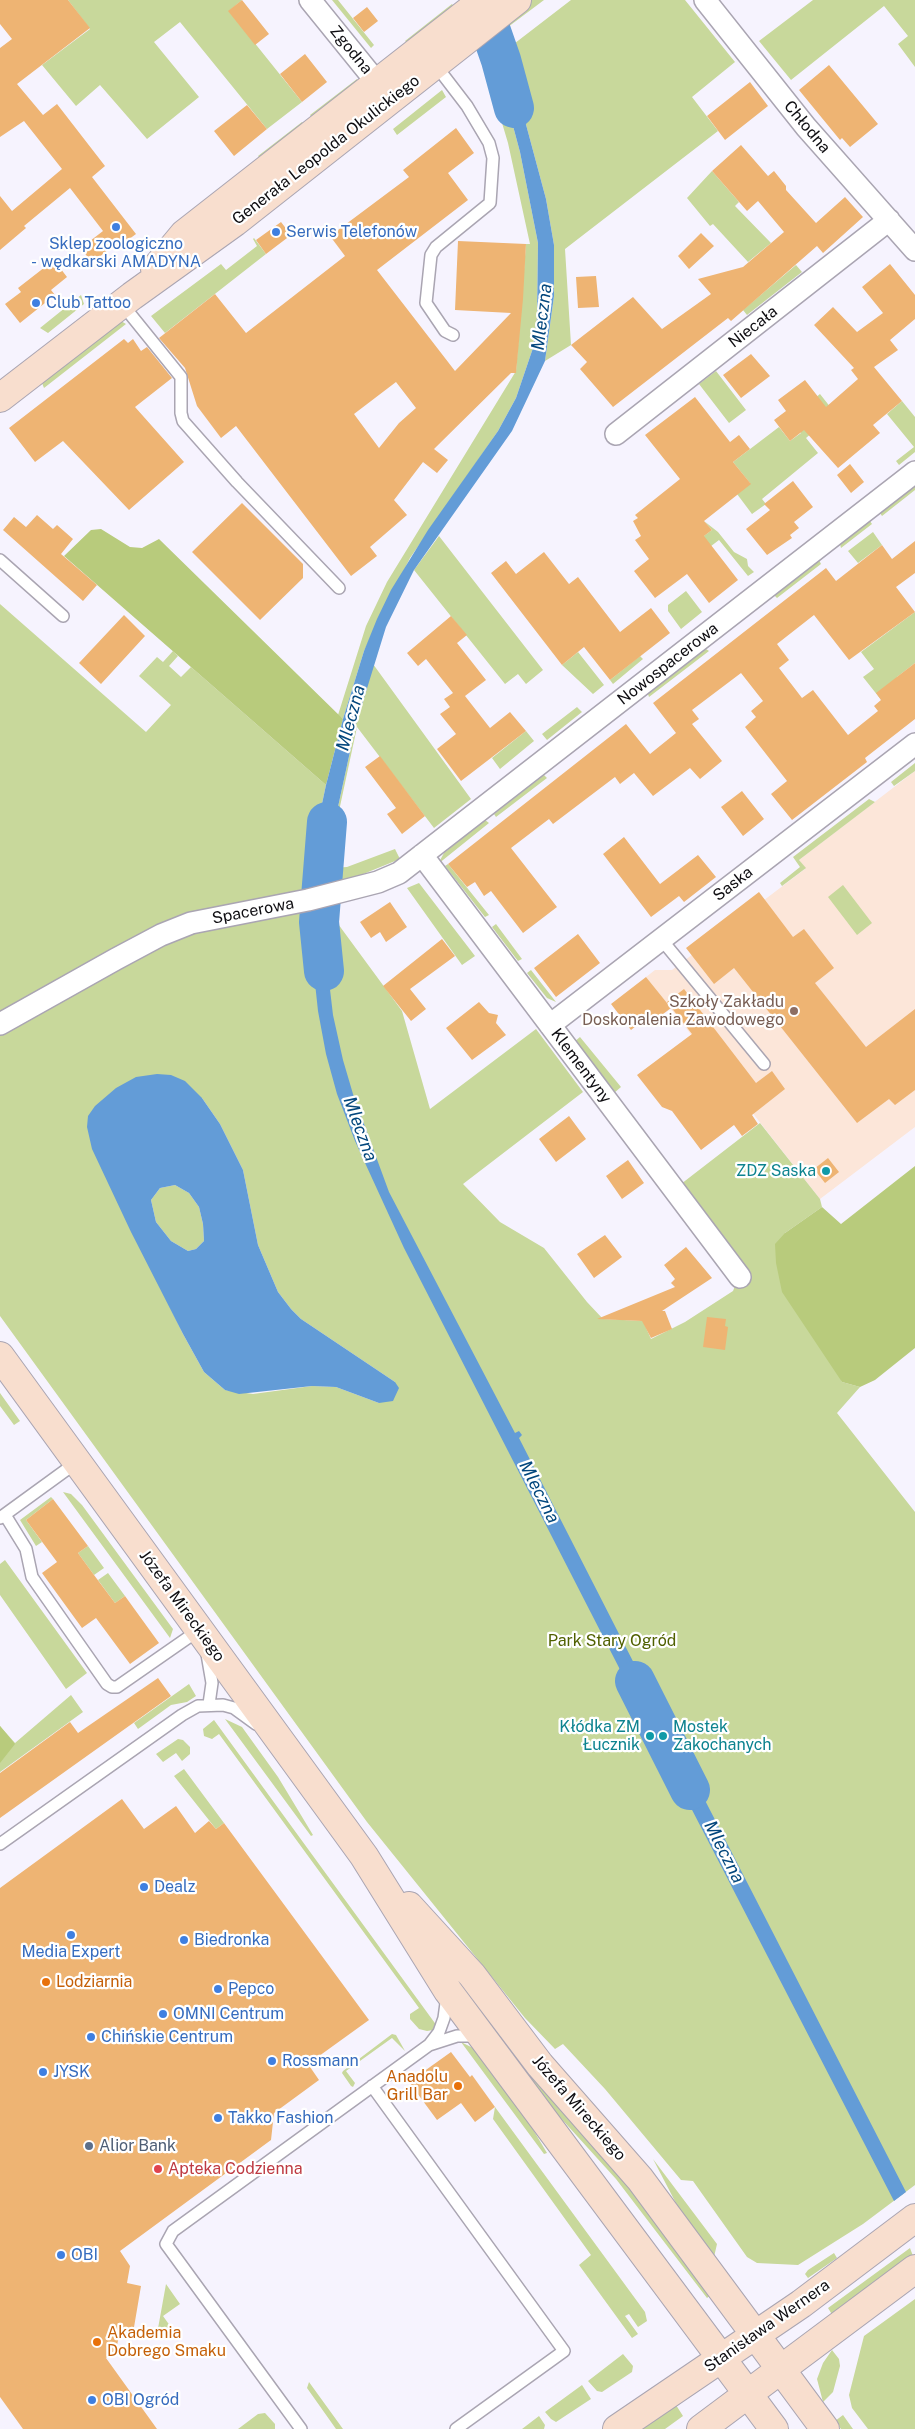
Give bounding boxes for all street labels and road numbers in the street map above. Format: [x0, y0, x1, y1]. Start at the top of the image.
street label: Zgodna [326, 22, 376, 78]
street label: Generała Leopolda Okulickiego [229, 71, 423, 229]
street label: Chłodna [780, 97, 834, 157]
street label: Niecała [725, 302, 781, 352]
street label: Nowospacerowa [614, 619, 722, 709]
street label: Saska [709, 863, 757, 905]
street label: Spacerowa [210, 894, 296, 928]
street label: Klementyny [547, 1025, 615, 1107]
street label: Józefa Mireckiego [135, 1546, 229, 1666]
street label: Józefa Mireckiego [528, 2051, 630, 2165]
street label: Stanisława Wernera [701, 2275, 833, 2377]

